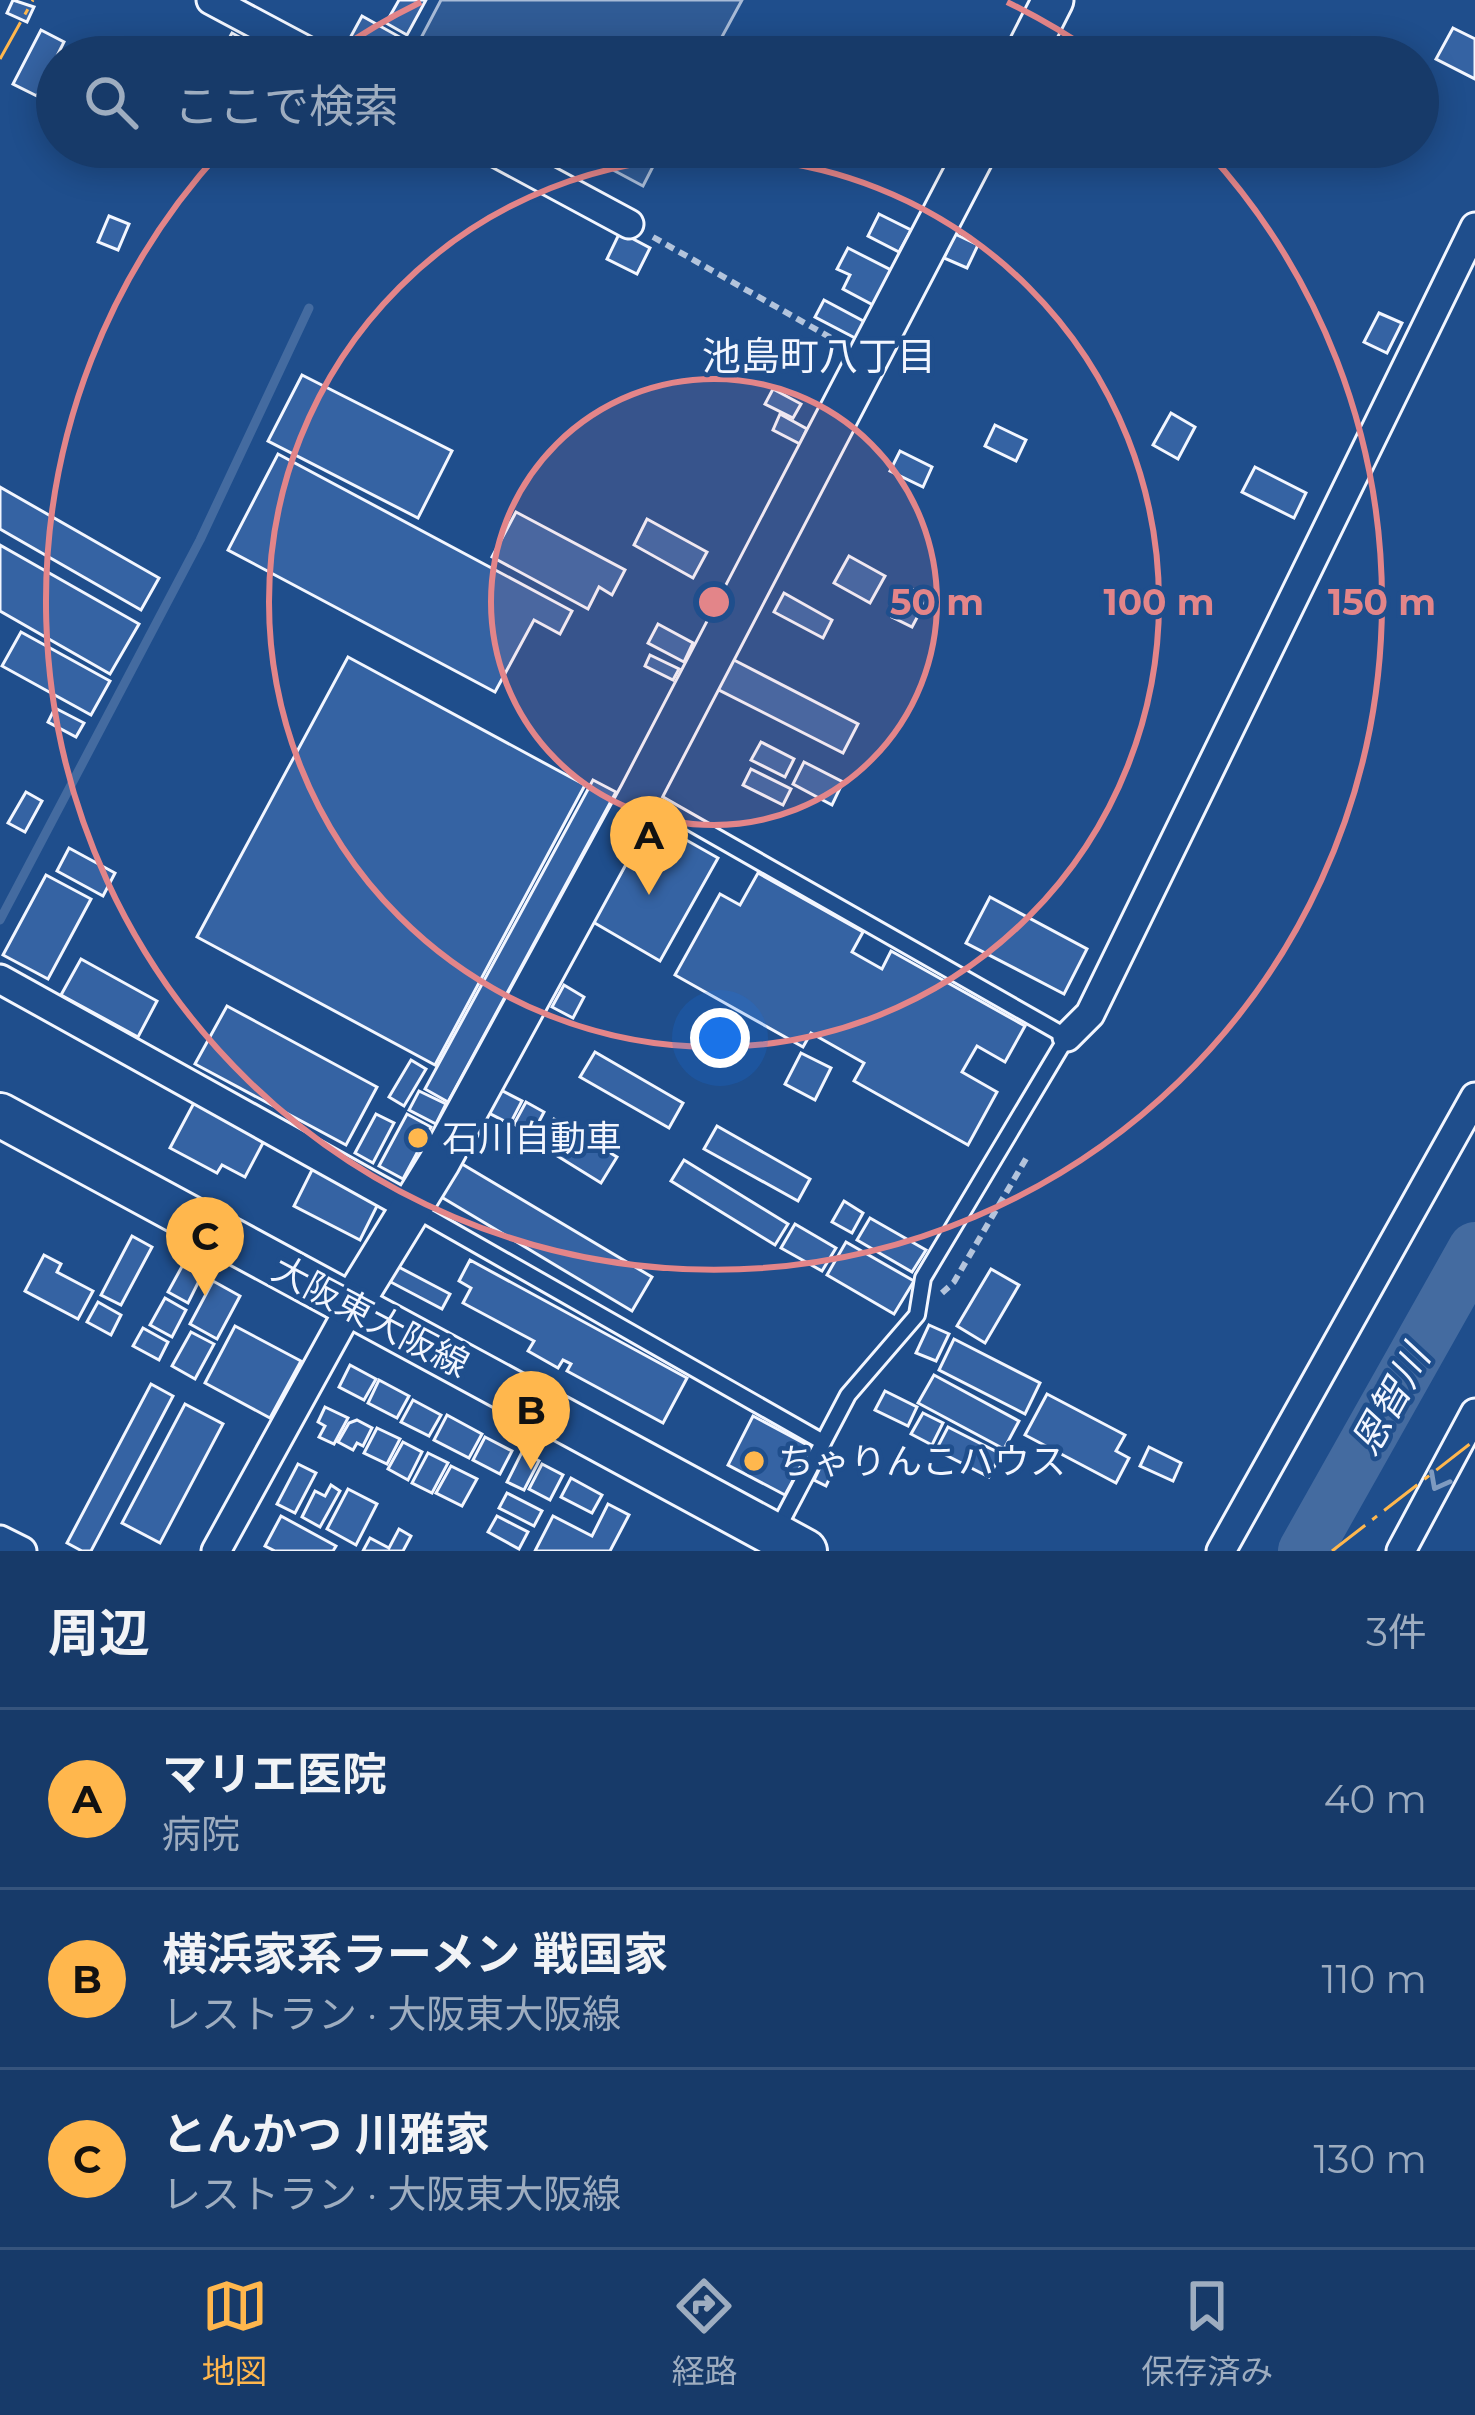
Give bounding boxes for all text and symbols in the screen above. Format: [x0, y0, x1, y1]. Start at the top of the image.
search box [36, 36, 1439, 168]
icon: search [78, 69, 144, 135]
text: ここで検索 [174, 78, 399, 133]
district label: 池島町八丁目 [702, 332, 936, 380]
text: 50 m [890, 580, 984, 624]
text: 100 m [1104, 580, 1214, 624]
text: 150 m [1328, 580, 1436, 624]
centre of rings [693, 581, 735, 623]
pin: A [610, 796, 688, 895]
your location [690, 1008, 750, 1068]
place label: 石川自動車 [442, 1116, 622, 1160]
marker: 石川自動車 [405, 1125, 431, 1151]
pin: C [166, 1197, 244, 1296]
street label: 大阪東大阪線 [265, 1246, 477, 1386]
water label: 恩智川 [1341, 1334, 1441, 1463]
pin: B [492, 1371, 570, 1470]
place label: ちゃりんこハウス [778, 1439, 1066, 1483]
marker: ちゃりんこハウス [741, 1448, 767, 1474]
one-way arrow [1429, 1470, 1452, 1491]
text: 周辺 [48, 1602, 150, 1664]
text: 3件 [1366, 1608, 1427, 1656]
text: マリエ医院 [162, 1746, 387, 1801]
text: A [72, 1775, 102, 1823]
text: 40 m [1324, 1775, 1427, 1823]
text: 病院 [162, 1810, 240, 1858]
text: 横浜家系ラーメン 戦国家 [162, 1926, 668, 1981]
text: B [72, 1955, 102, 2003]
text: 110 m [1321, 1955, 1427, 2003]
text: レストラン · 大阪東大阪線 [162, 1990, 621, 2038]
text: とんかつ 川雅家 [162, 2106, 490, 2161]
text: C [73, 2135, 101, 2183]
text: 130 m [1314, 2135, 1427, 2183]
text: レストラン · 大阪東大阪線 [162, 2170, 621, 2218]
tab: 地図 [202, 2273, 268, 2393]
tab: 経路 [671, 2273, 737, 2393]
tab: 保存済み [1141, 2273, 1273, 2393]

